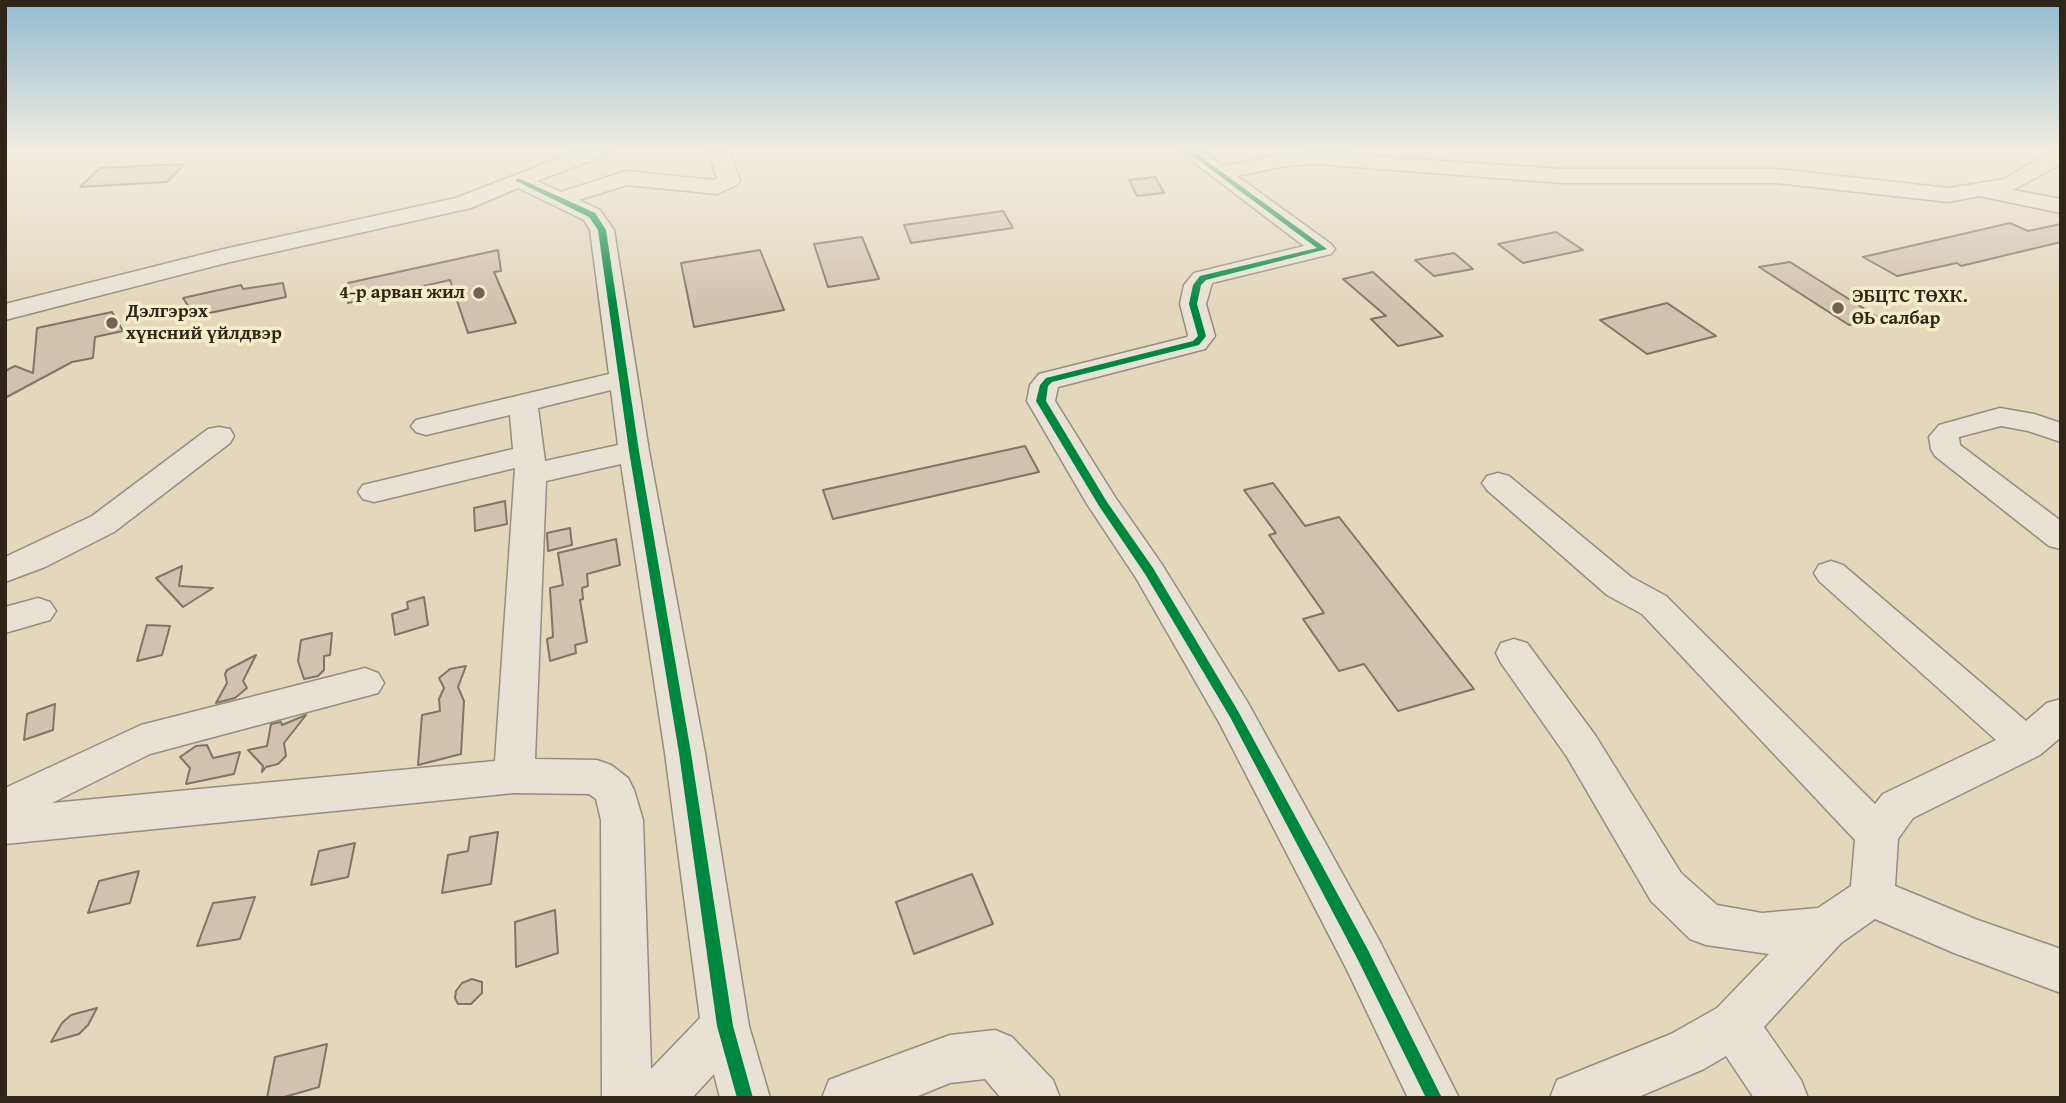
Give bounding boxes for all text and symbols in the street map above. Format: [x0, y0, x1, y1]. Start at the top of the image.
place label: 4-р арван жил [339, 282, 465, 304]
marker: 4-р арван жил [471, 285, 487, 301]
place label: ЭБЦТС ТӨХК. ӨЬ салбар [1852, 286, 1968, 330]
marker: ЭБЦТС ТӨХК. ӨЬ салбар [1830, 300, 1846, 316]
place label: Дэлгэрэх хүнсний үйлдвэр [126, 301, 282, 345]
marker: Дэлгэрэх хүнсний үйлдвэр [104, 315, 120, 331]

